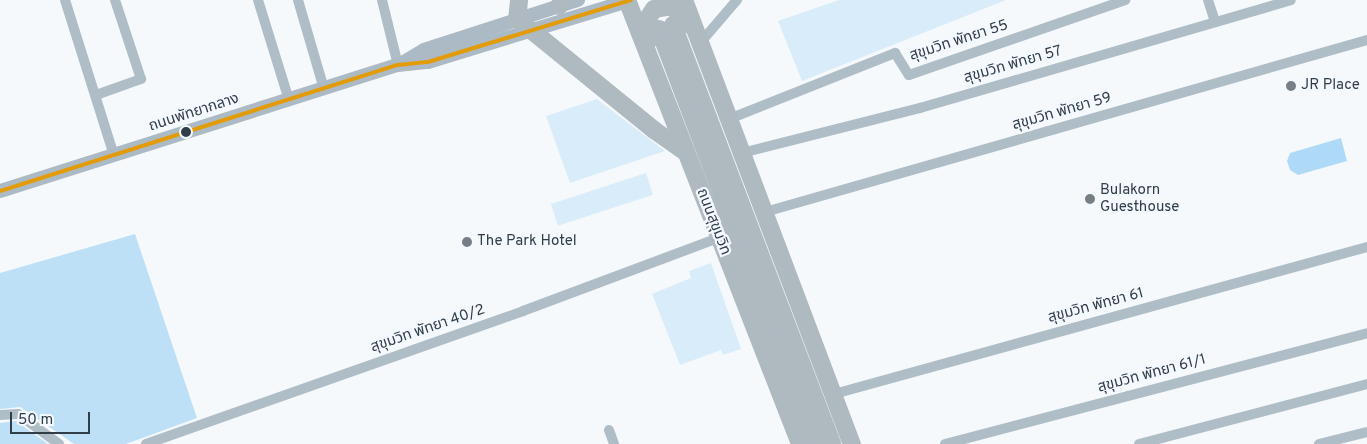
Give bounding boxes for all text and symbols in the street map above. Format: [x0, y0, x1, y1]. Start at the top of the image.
street label: สุขุมวิท พัทยา 55 [907, 17, 1011, 65]
street label: สุขุมวิท พัทยา 57 [962, 42, 1064, 88]
place label: JR Place [1301, 77, 1360, 95]
marker: JR Place [1285, 80, 1297, 92]
street label: สุขุมวิท พัทยา 59 [1010, 89, 1114, 135]
street label: ถนนพัทยากลาง [147, 90, 241, 136]
unlabelled marker [181, 127, 191, 137]
place label: Bulakorn Guesthouse [1100, 181, 1179, 216]
street label: ถนนสุขุมวิท [692, 186, 734, 258]
marker: Bulakorn Guesthouse [1084, 193, 1096, 205]
place label: The Park Hotel [477, 233, 577, 251]
marker: The Park Hotel [461, 236, 473, 248]
street label: สุขุมวิท พัทยา 61 [1046, 285, 1146, 327]
street label: สุขุมวิท พัทยา 40/2 [369, 301, 487, 357]
street label: สุขุมวิท พัทยา 61/1 [1096, 351, 1208, 397]
scale bar [12, 402, 92, 434]
text: 50 m [18, 411, 53, 430]

